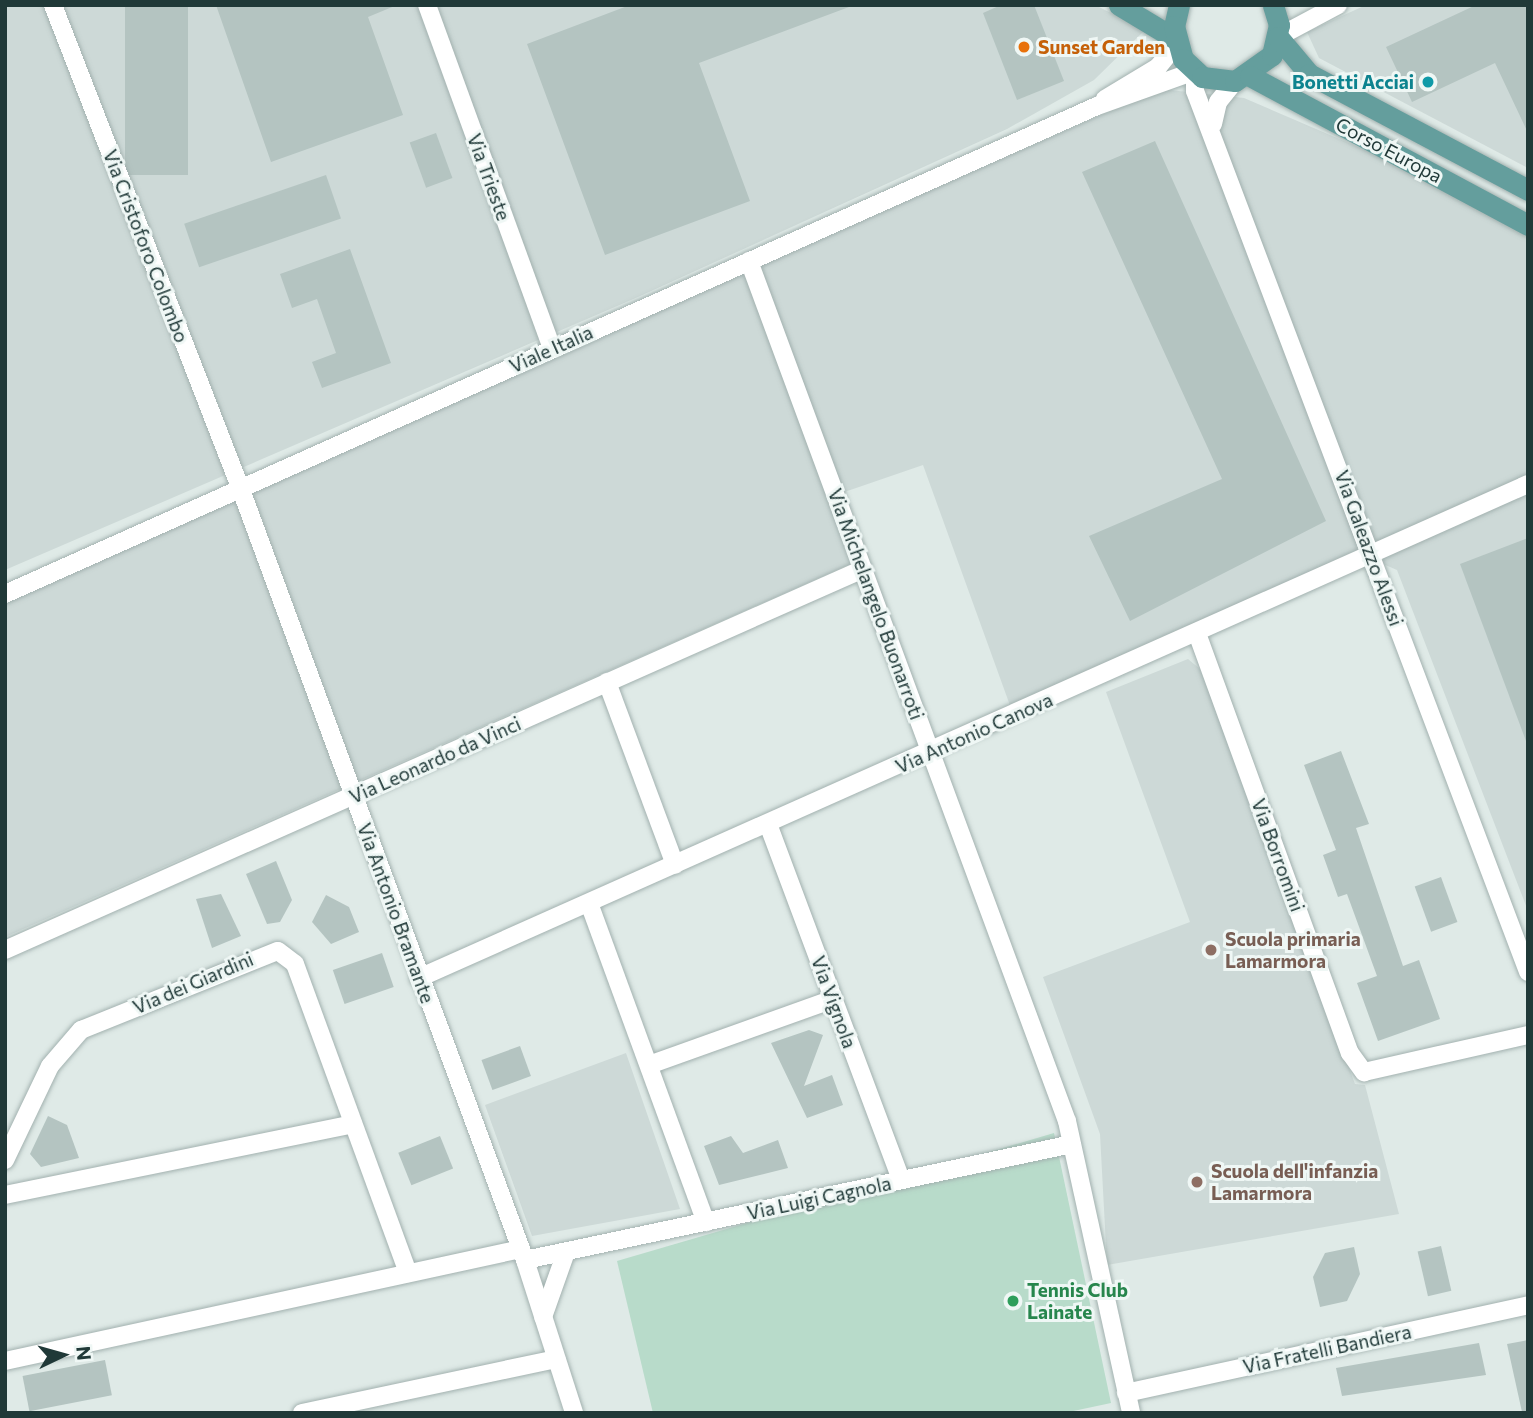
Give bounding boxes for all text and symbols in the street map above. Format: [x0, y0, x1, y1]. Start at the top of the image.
place label: Sunset Garden [1038, 36, 1165, 58]
marker: Sunset Garden [1016, 39, 1032, 55]
place label: Bonetti Acciai [1292, 71, 1414, 93]
marker: Bonetti Acciai [1420, 74, 1436, 90]
street label: Corso Europa [1332, 112, 1446, 188]
street label: Via Trieste [463, 130, 515, 224]
street label: Via Cristoforo Colombo [99, 146, 193, 346]
street label: Viale Italia [506, 320, 596, 378]
street label: Via Galeazzo Alessi [1330, 467, 1408, 629]
street label: Via Michelangelo Buonarroti [824, 485, 928, 723]
street label: Via Antonio Canova [892, 688, 1056, 778]
street label: Via Leonardo da Vinci [346, 712, 524, 808]
street label: Via Borromini [1247, 795, 1309, 915]
street label: Via Antonio Bramante [353, 820, 439, 1006]
place label: Scuola primaria Lamarmora [1225, 928, 1361, 972]
marker: Scuola primaria Lamarmora [1203, 942, 1219, 958]
street label: Via dei Giardini [129, 947, 257, 1019]
street label: Via Vignola [807, 953, 861, 1051]
place label: Scuola dell'infanzia Lamarmora [1211, 1160, 1378, 1204]
street label: Via Luigi Cagnola [745, 1172, 893, 1224]
marker: Scuola dell'infanzia Lamarmora [1189, 1174, 1205, 1190]
place label: Tennis Club Lainate [1027, 1279, 1128, 1323]
marker: Tennis Club Lainate [1005, 1293, 1021, 1309]
north arrow [28, 1320, 98, 1390]
street label: Via Fratelli Bandiera [1241, 1320, 1413, 1378]
text: N [72, 1345, 96, 1361]

